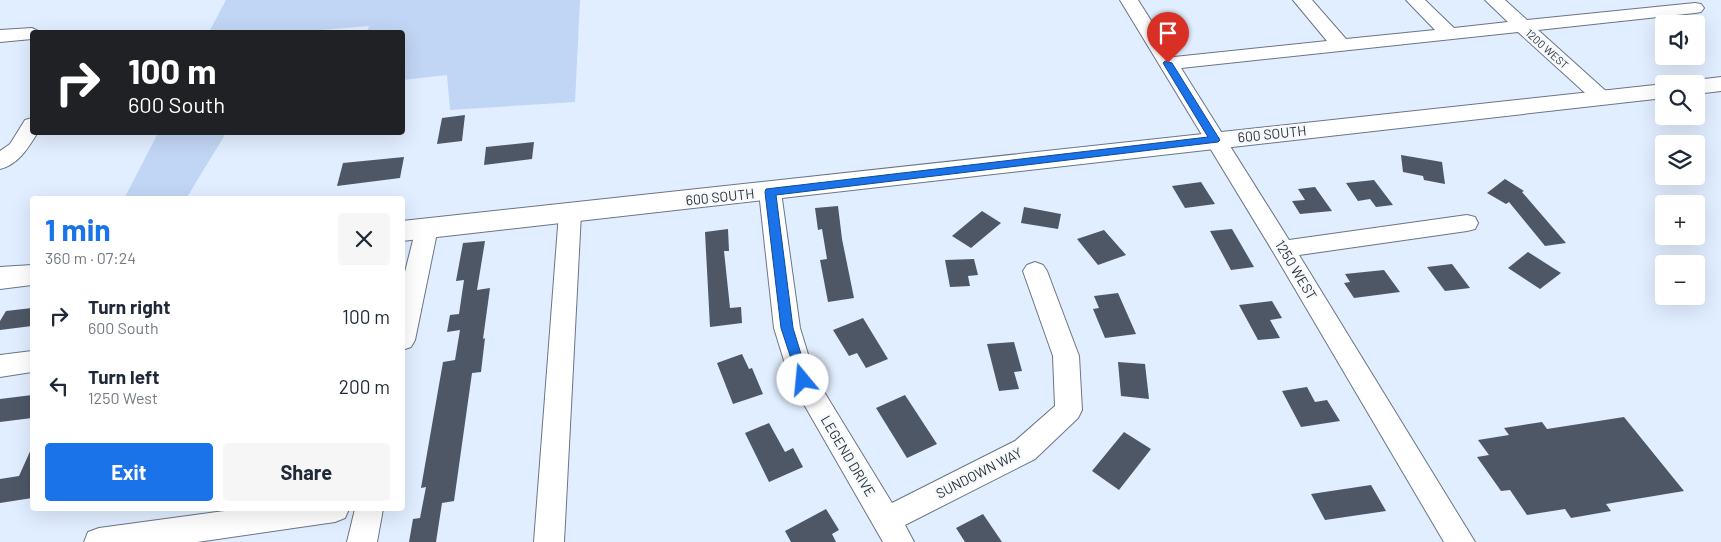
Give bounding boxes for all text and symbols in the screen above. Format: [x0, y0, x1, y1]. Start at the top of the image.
pin [1147, 12, 1189, 63]
map controls [1655, 15, 1705, 305]
button: sound [1655, 15, 1705, 65]
icon: arrive [1154, 19, 1182, 47]
street label: 1200 WEST [1523, 26, 1571, 71]
text: 100 m [128, 49, 217, 91]
icon: right [45, 50, 110, 115]
button: search [1655, 75, 1705, 125]
text: 600 South [128, 91, 225, 117]
street label: 600 SOUTH [1237, 121, 1307, 146]
button: layers [1655, 135, 1705, 185]
street label: 600 SOUTH [685, 184, 755, 209]
button: + [1655, 195, 1705, 245]
text: 1 min [45, 211, 111, 247]
button: close [338, 213, 390, 265]
street label: 1250 WEST [1272, 237, 1321, 303]
text: 360 m · 07:24 [45, 248, 136, 267]
button: − [1655, 255, 1705, 305]
text: Turn right [88, 295, 170, 318]
icon: right [45, 302, 73, 330]
text: 100 m [342, 305, 390, 328]
text: 600 South [88, 318, 159, 337]
position arrow [776, 353, 828, 405]
text: Turn left [88, 365, 159, 388]
icon: left [45, 372, 73, 400]
text: 200 m [339, 375, 390, 398]
text: 1250 West [88, 388, 158, 407]
street label: LEGEND DRIVE [818, 412, 879, 499]
button: Exit [45, 443, 213, 501]
button: Share [223, 443, 390, 501]
street label: SUNDOWN WAY [933, 443, 1025, 502]

